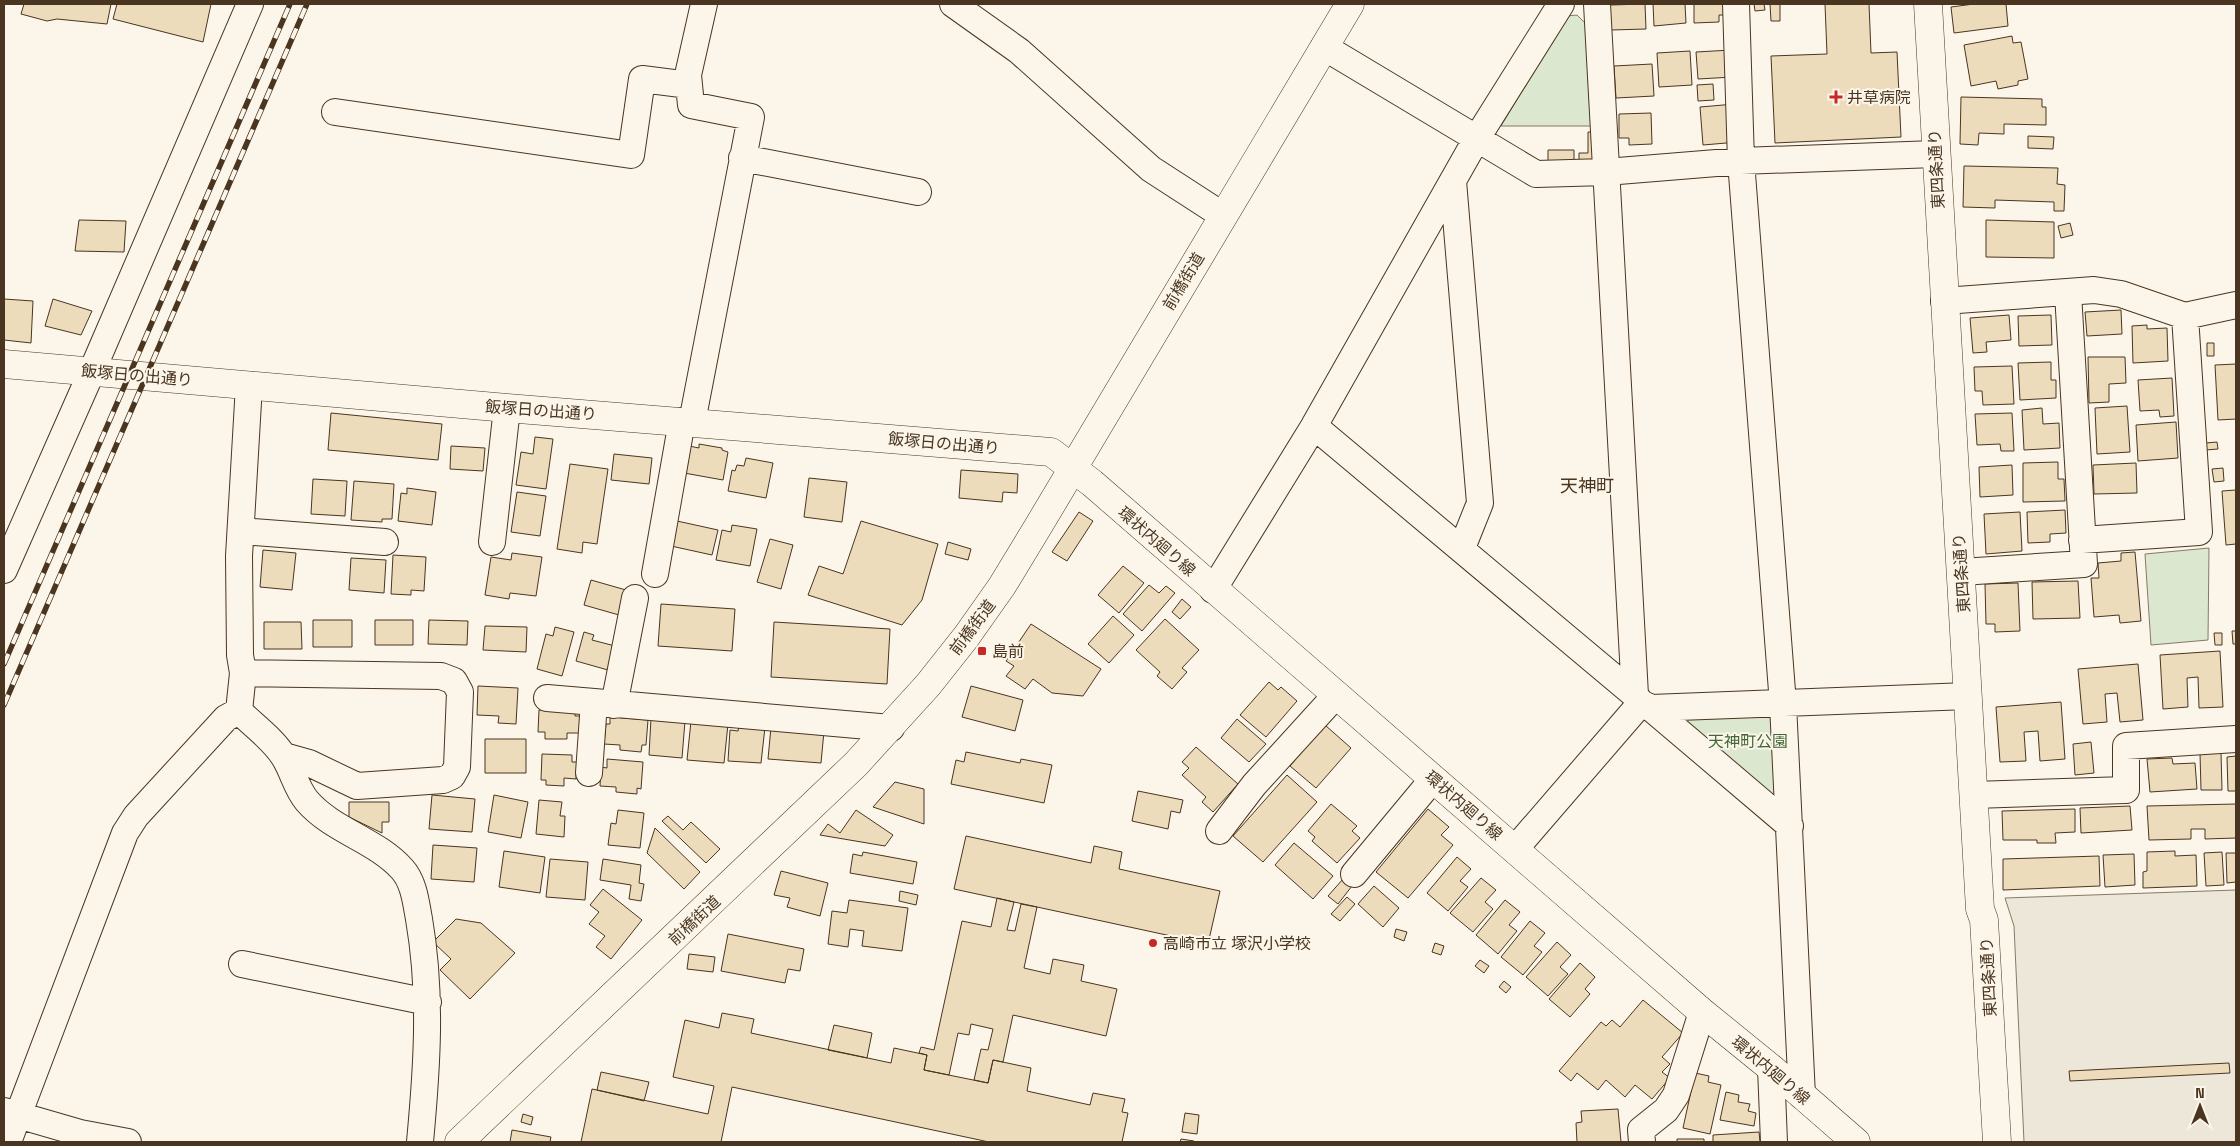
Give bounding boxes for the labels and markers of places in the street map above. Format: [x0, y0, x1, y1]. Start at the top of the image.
place label: 井草病院 [1847, 87, 1911, 108]
marker: 井草病院 [1829, 90, 1843, 104]
place label: 島前 [992, 641, 1024, 662]
marker: 島前 [976, 645, 988, 657]
place label: 高崎市立 塚沢小学校 [1163, 933, 1311, 954]
marker: 高崎市立 塚沢小学校 [1147, 937, 1159, 949]

